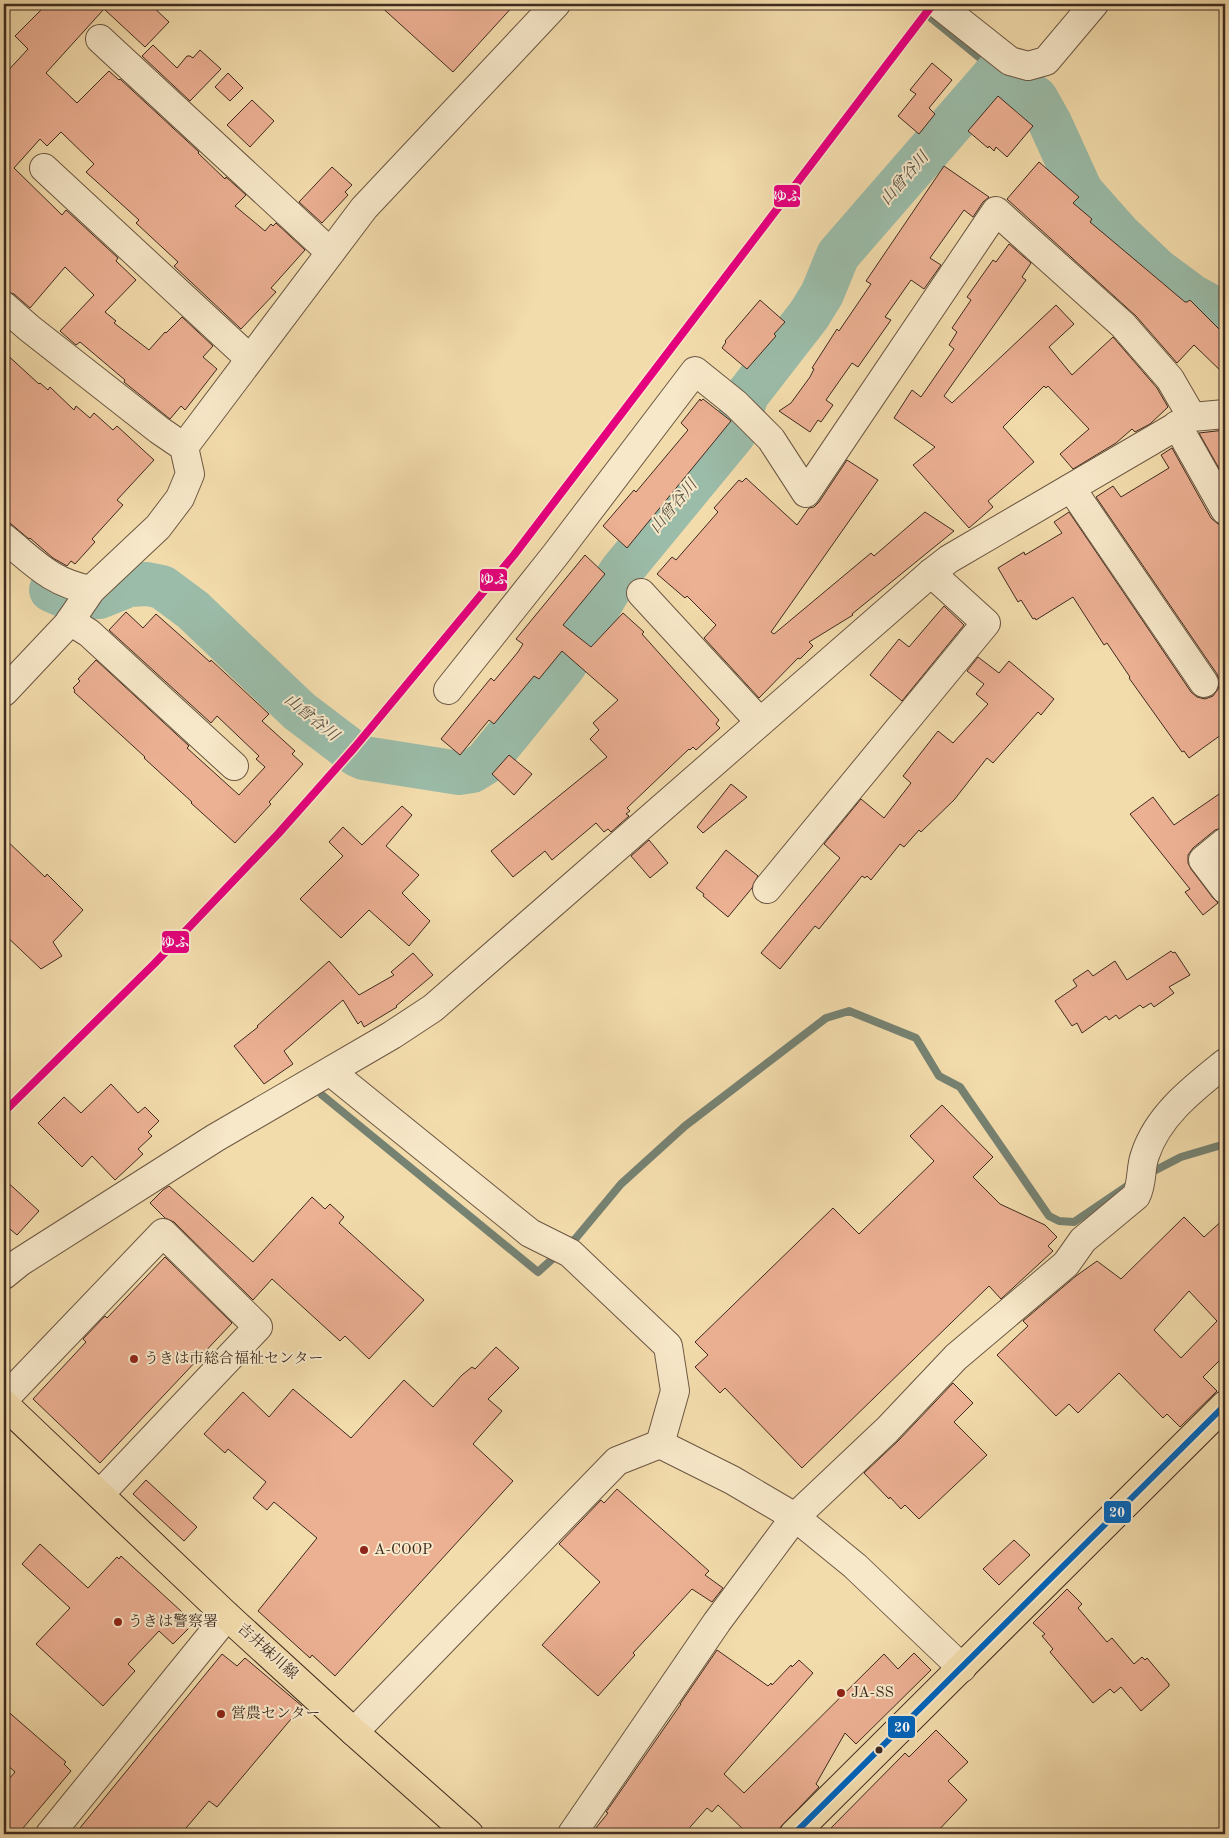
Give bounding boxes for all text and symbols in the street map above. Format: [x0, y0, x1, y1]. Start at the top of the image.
water label: 山曾谷川 [876, 147, 933, 208]
line badge: ゆふ [773, 184, 801, 208]
text: ゆふ [773, 190, 801, 204]
water label: 山曾谷川 [646, 475, 702, 537]
line badge: ゆふ [479, 568, 508, 592]
text: ゆふ [480, 573, 508, 587]
water label: 山曾谷川 [281, 690, 344, 746]
line badge: ゆふ [161, 930, 190, 954]
text: ゆふ [161, 936, 189, 950]
place label: うきは市総合福祉センター [144, 1350, 323, 1367]
marker: うきは市総合福祉センター [128, 1353, 140, 1365]
line badge: 20 [1103, 1500, 1132, 1524]
text: 20 [1109, 1506, 1125, 1520]
place label: A-COOP [374, 1543, 432, 1558]
marker: A-COOP [358, 1544, 370, 1556]
place label: うきは警察署 [128, 1613, 218, 1630]
marker: うきは警察署 [112, 1616, 124, 1628]
street label: 吉井妹川線 [234, 1620, 301, 1683]
place label: JA-SS [851, 1686, 894, 1701]
marker: JA-SS [835, 1687, 847, 1699]
place label: 営農センター [231, 1705, 320, 1722]
marker: 営農センター [215, 1708, 227, 1720]
line badge: 20 [887, 1715, 916, 1739]
text: 20 [894, 1721, 910, 1735]
unlabelled marker [874, 1745, 884, 1755]

